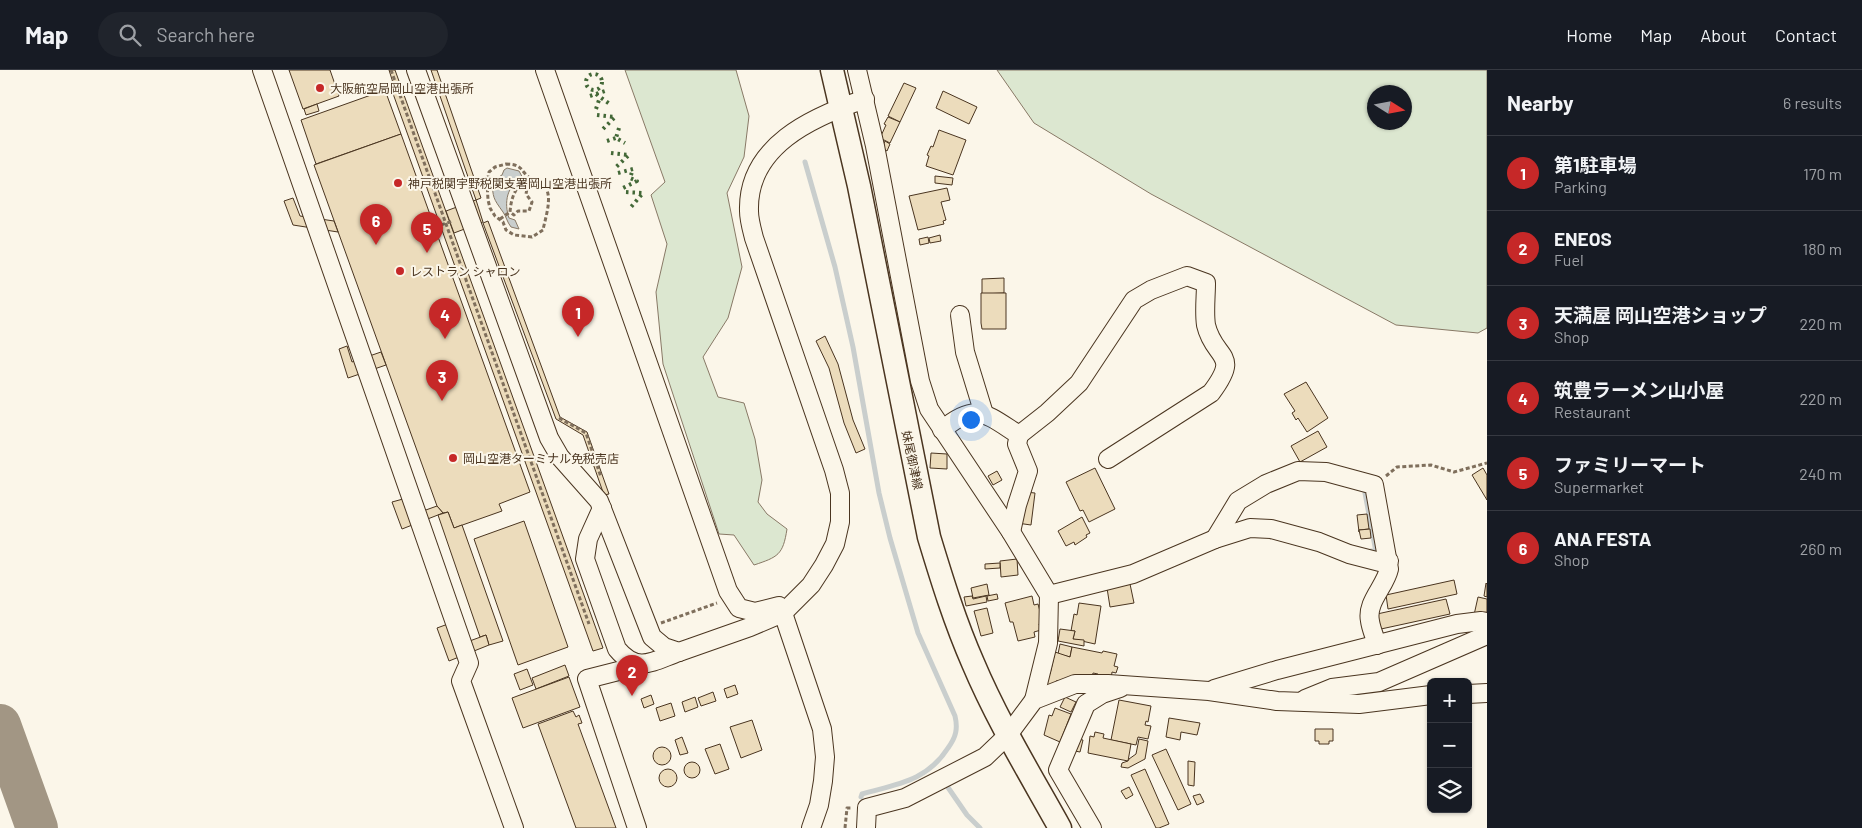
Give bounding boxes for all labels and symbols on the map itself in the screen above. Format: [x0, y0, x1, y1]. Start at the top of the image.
place label: 大阪航空局岡山空港出張所 [330, 81, 474, 95]
marker: 大阪航空局岡山空港出張所 [314, 82, 326, 94]
north arrow [1367, 85, 1412, 130]
place label: 神戸税関宇野税関支署岡山空港出張所 [408, 176, 612, 190]
marker: 神戸税関宇野税関支署岡山空港出張所 [392, 177, 404, 189]
pin: 6 [360, 204, 392, 245]
pin: 5 [411, 212, 443, 253]
place label: レストラン シャロン [410, 264, 520, 278]
marker: レストラン シャロン [394, 265, 406, 277]
pin: 1 [562, 296, 594, 337]
pin: 4 [429, 298, 461, 339]
pin: 3 [426, 360, 458, 401]
your location [958, 407, 984, 433]
street label: 妹尾御津線 [900, 429, 926, 491]
place label: 岡山空港ターミナル免税売店 [463, 451, 619, 465]
marker: 岡山空港ターミナル免税売店 [447, 452, 459, 464]
pin: 2 [616, 655, 648, 696]

